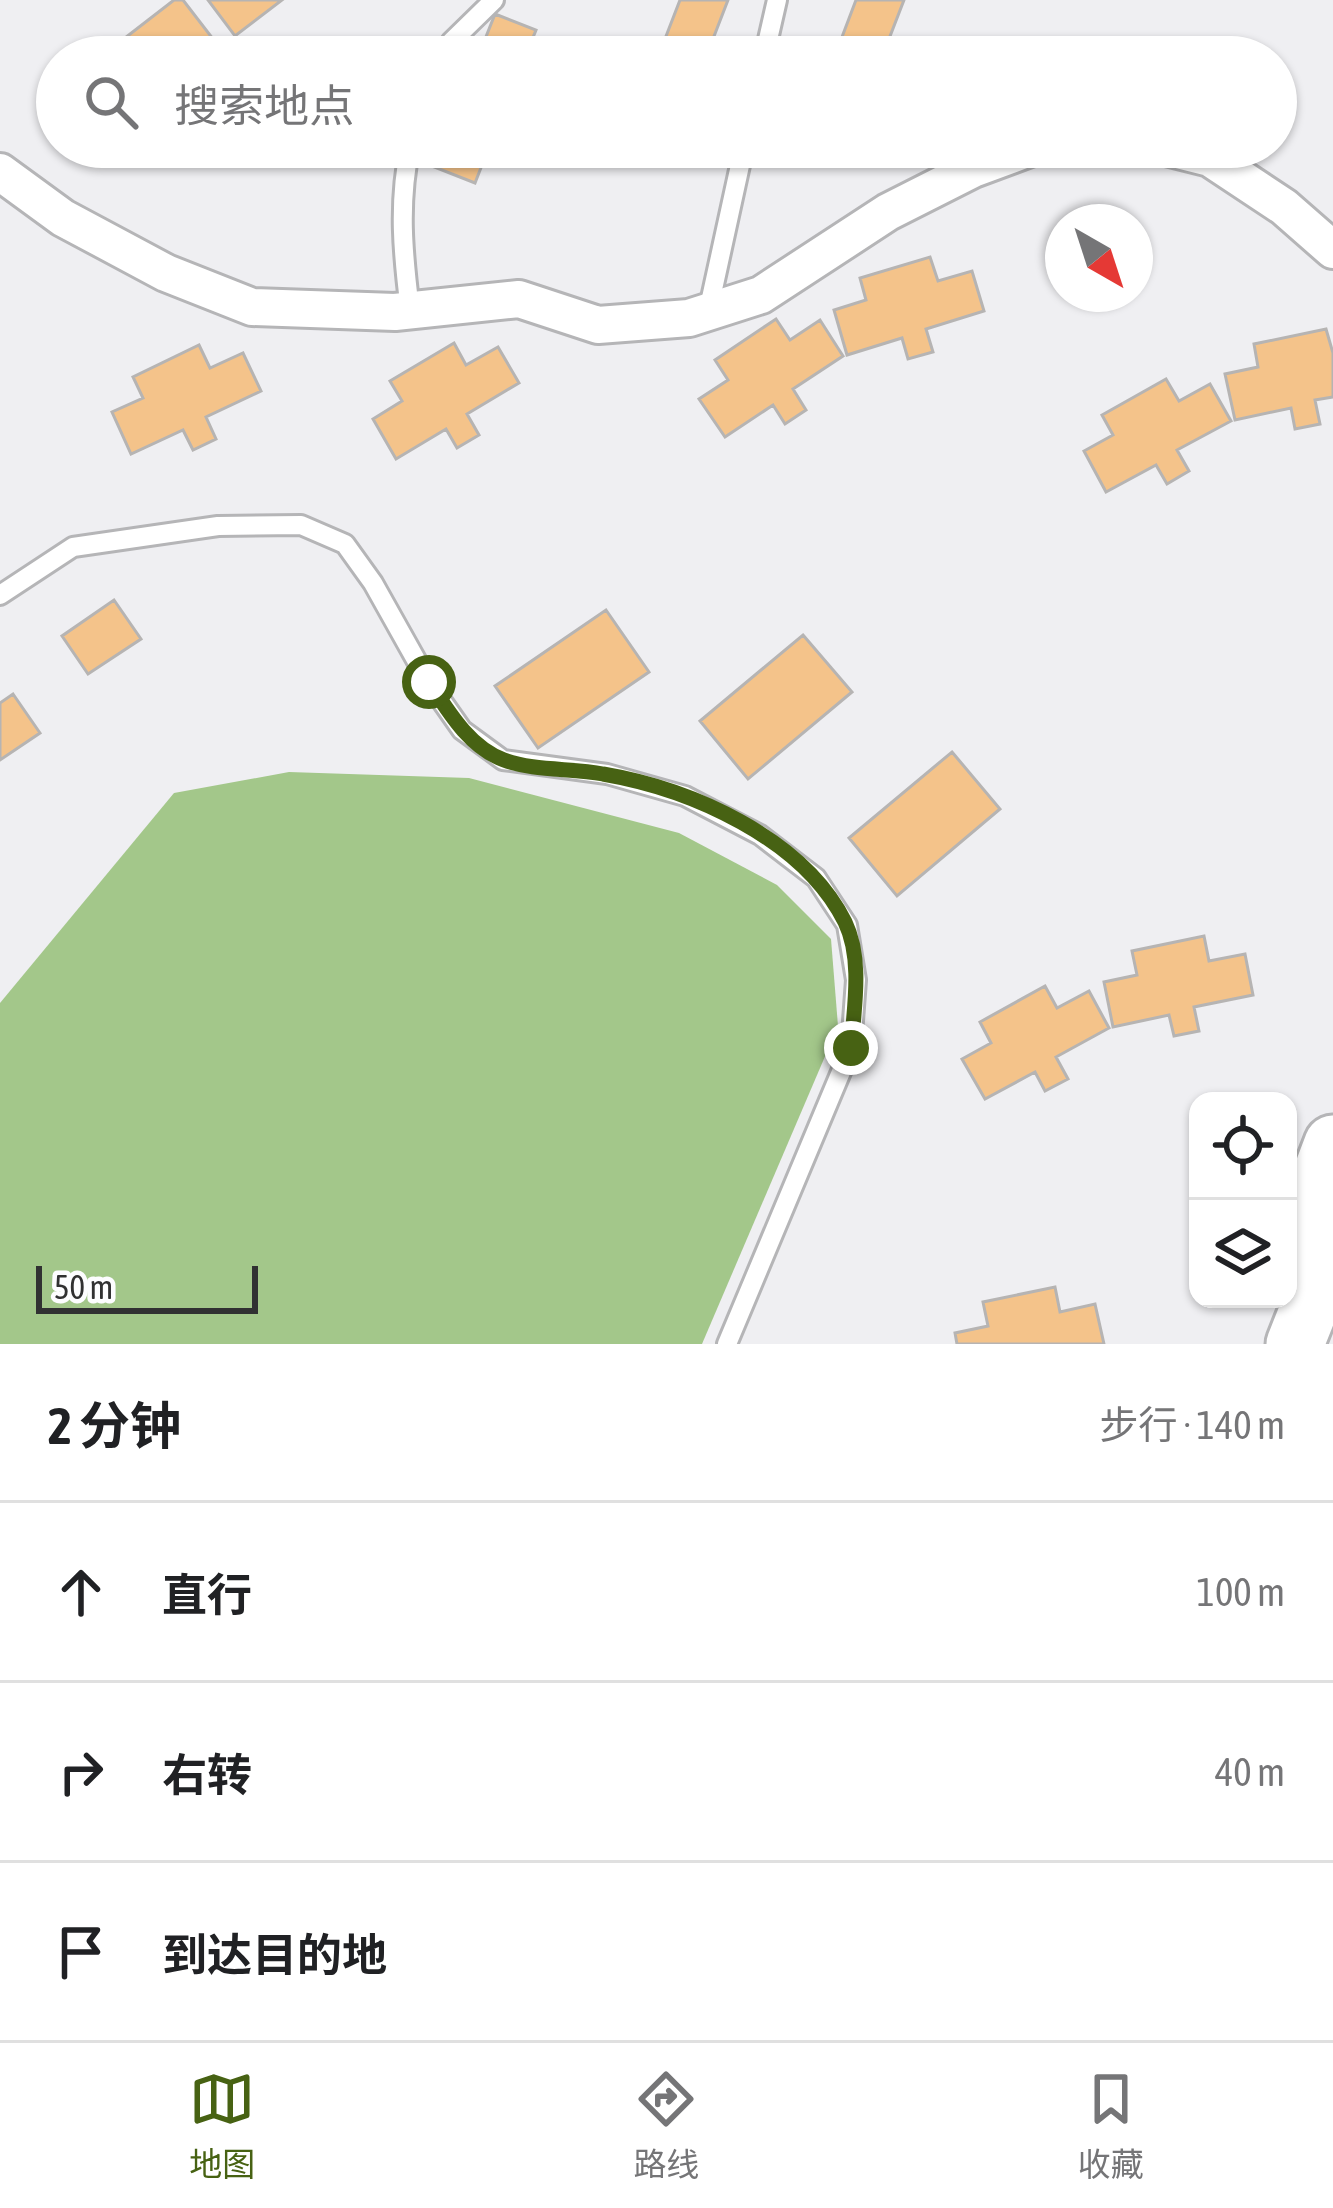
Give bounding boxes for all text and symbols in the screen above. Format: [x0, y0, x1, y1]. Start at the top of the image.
search box [36, 36, 1297, 168]
icon: search [78, 69, 144, 135]
text: 搜索地点 [174, 80, 354, 132]
north arrow [1045, 204, 1153, 312]
route start [402, 655, 456, 709]
route end [824, 1021, 878, 1075]
map controls [1189, 1092, 1297, 1308]
button: locate [1189, 1092, 1297, 1200]
button: layers [1189, 1200, 1297, 1308]
scale bar [36, 1260, 258, 1313]
text: 50 m [54, 1268, 113, 1306]
text: 2 分钟 [48, 1396, 181, 1455]
text: 步行 · 140 m [1100, 1403, 1285, 1447]
icon: ahead [48, 1559, 114, 1625]
text: 直行 [162, 1569, 252, 1621]
text: 100 m [1197, 1570, 1285, 1614]
icon: right [48, 1739, 114, 1805]
text: 右转 [162, 1749, 252, 1801]
text: 40 m [1215, 1750, 1285, 1794]
icon: arrive [48, 1919, 114, 1985]
text: 到达目的地 [162, 1929, 387, 1981]
tab: 地图 [189, 2066, 255, 2186]
tab: 路线 [633, 2066, 699, 2186]
tab: 收藏 [1078, 2066, 1144, 2186]

